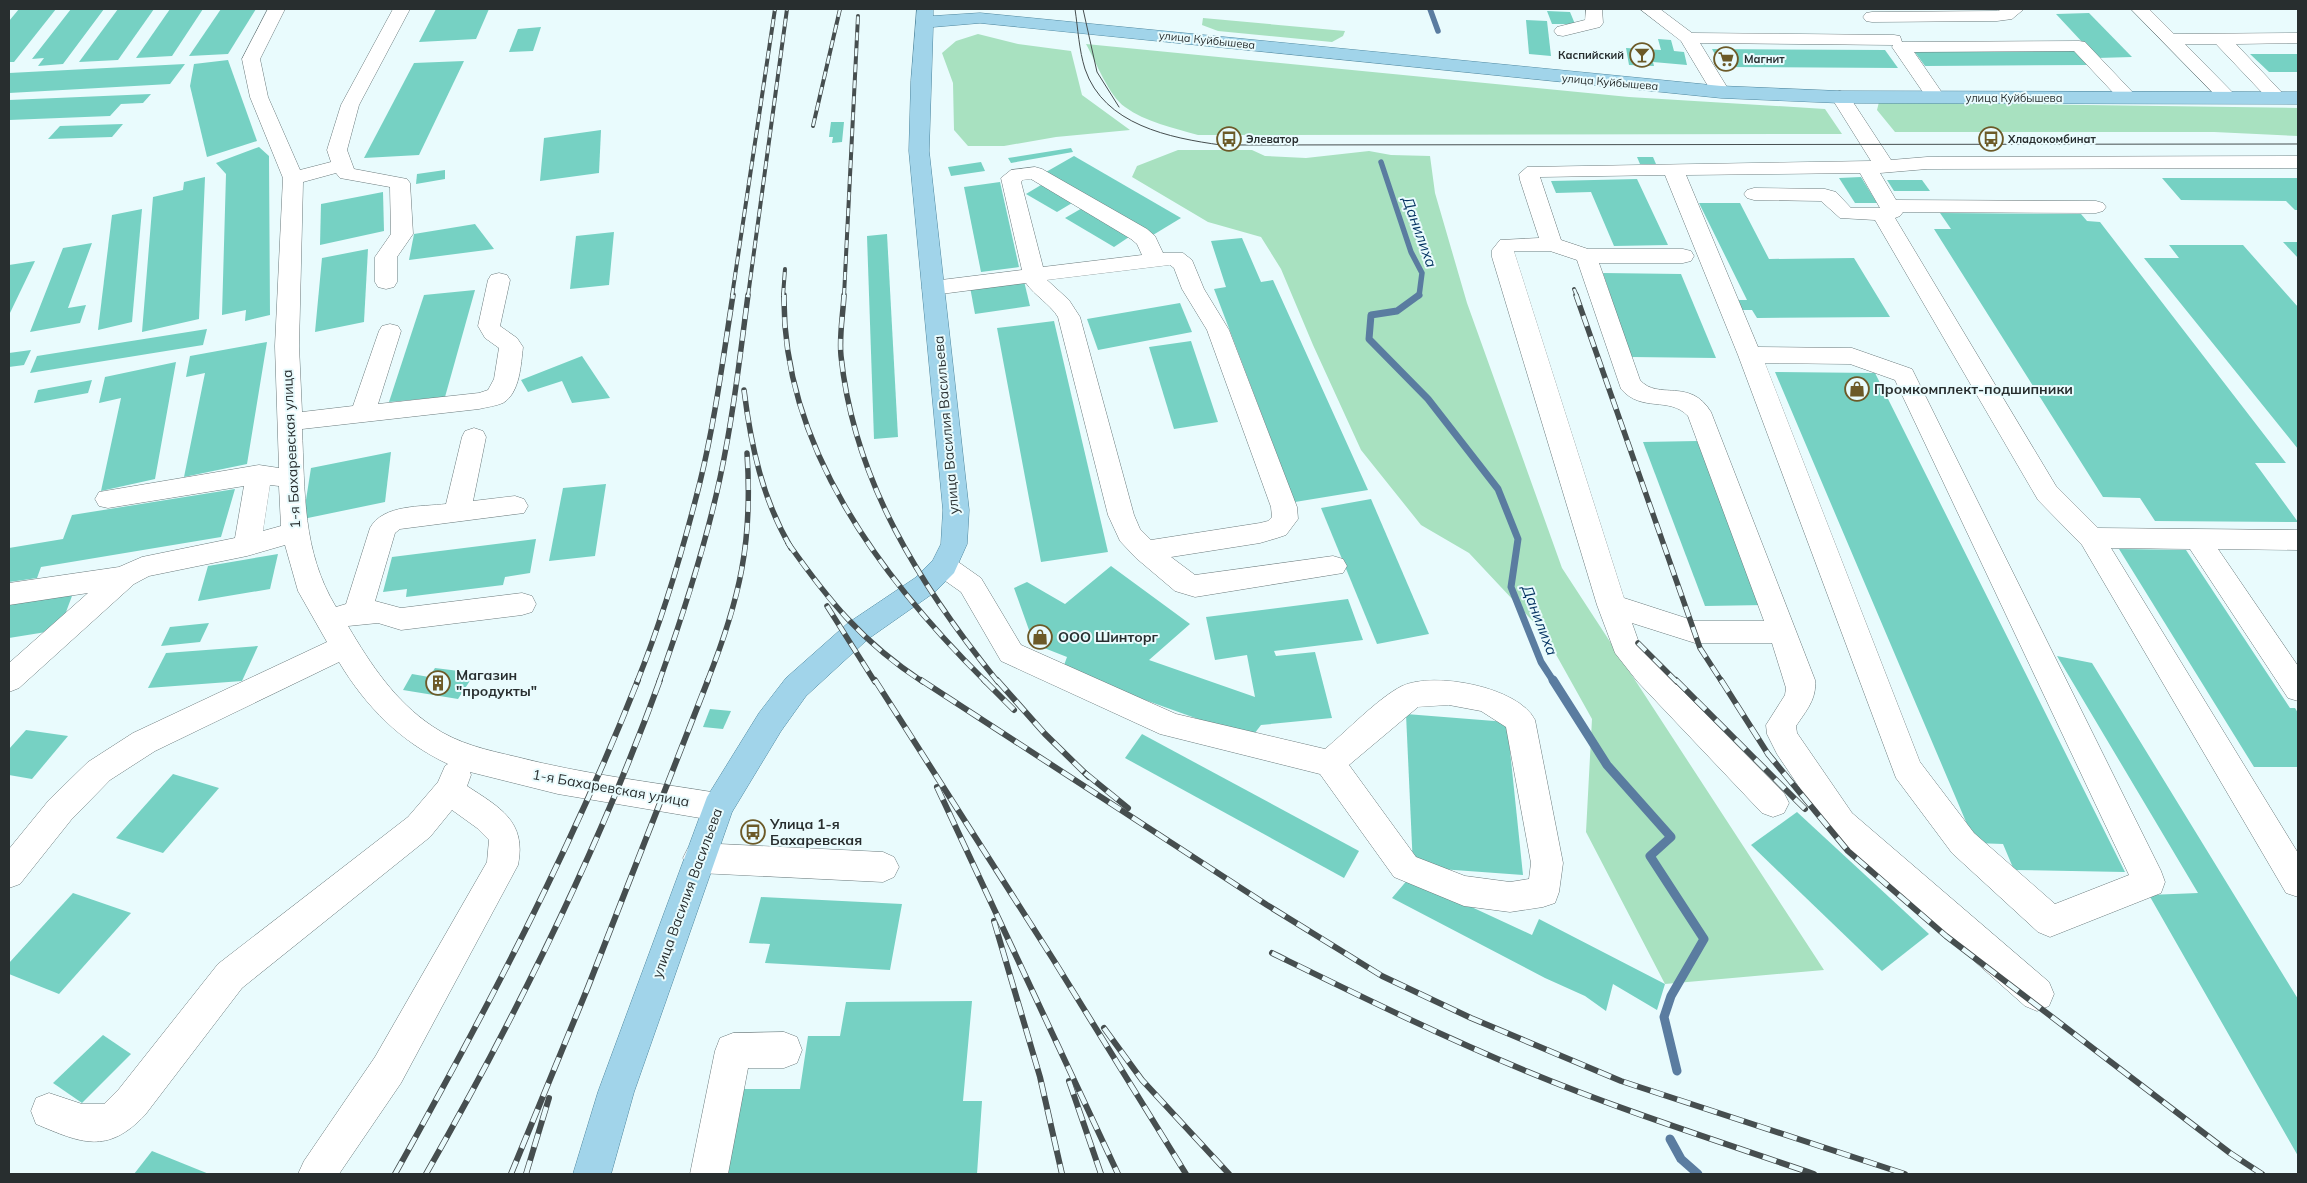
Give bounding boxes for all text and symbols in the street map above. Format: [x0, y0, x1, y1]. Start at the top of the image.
street label: улица Куйбышева [1158, 28, 1256, 52]
bar icon: Каспийский [1629, 42, 1655, 68]
supermarket icon: Магнит [1713, 46, 1739, 72]
place label: Каспийский [1558, 48, 1624, 62]
place label: Магнит [1744, 52, 1785, 66]
street label: улица Куйбышева [1561, 71, 1659, 93]
street label: улица Куйбышева [1966, 91, 2062, 105]
bus stop icon: Элеватор [1216, 126, 1242, 152]
bus stop icon: Хладокомбинат [1978, 126, 2004, 152]
place label: Элеватор [1246, 132, 1299, 146]
place label: Хладокомбинат [2007, 132, 2097, 146]
water label: Данилиха [1398, 193, 1442, 270]
street label: улица Василия Васильева [929, 335, 963, 515]
street label: 1-я Бахаревская улица [278, 369, 304, 529]
shop icon: Промкомплект-подшипники [1844, 376, 1870, 402]
place label: Промкомплект-подшипники [1874, 380, 2073, 398]
water label: Данилиха [1518, 581, 1562, 658]
shop icon: ООО Шинторг [1027, 624, 1053, 650]
place label: ООО Шинторг [1058, 628, 1159, 646]
place label: Магазин "продукты" [456, 666, 537, 700]
building icon: Магазин "продукты" [425, 670, 451, 696]
street label: 1-я Бахаревская улица [531, 765, 691, 811]
street label: улица Василия Васильева [648, 806, 726, 980]
place label: Улица 1-я Бахаревская [769, 815, 862, 849]
bus stop icon: Улица 1-я Бахаревская [740, 819, 766, 845]

